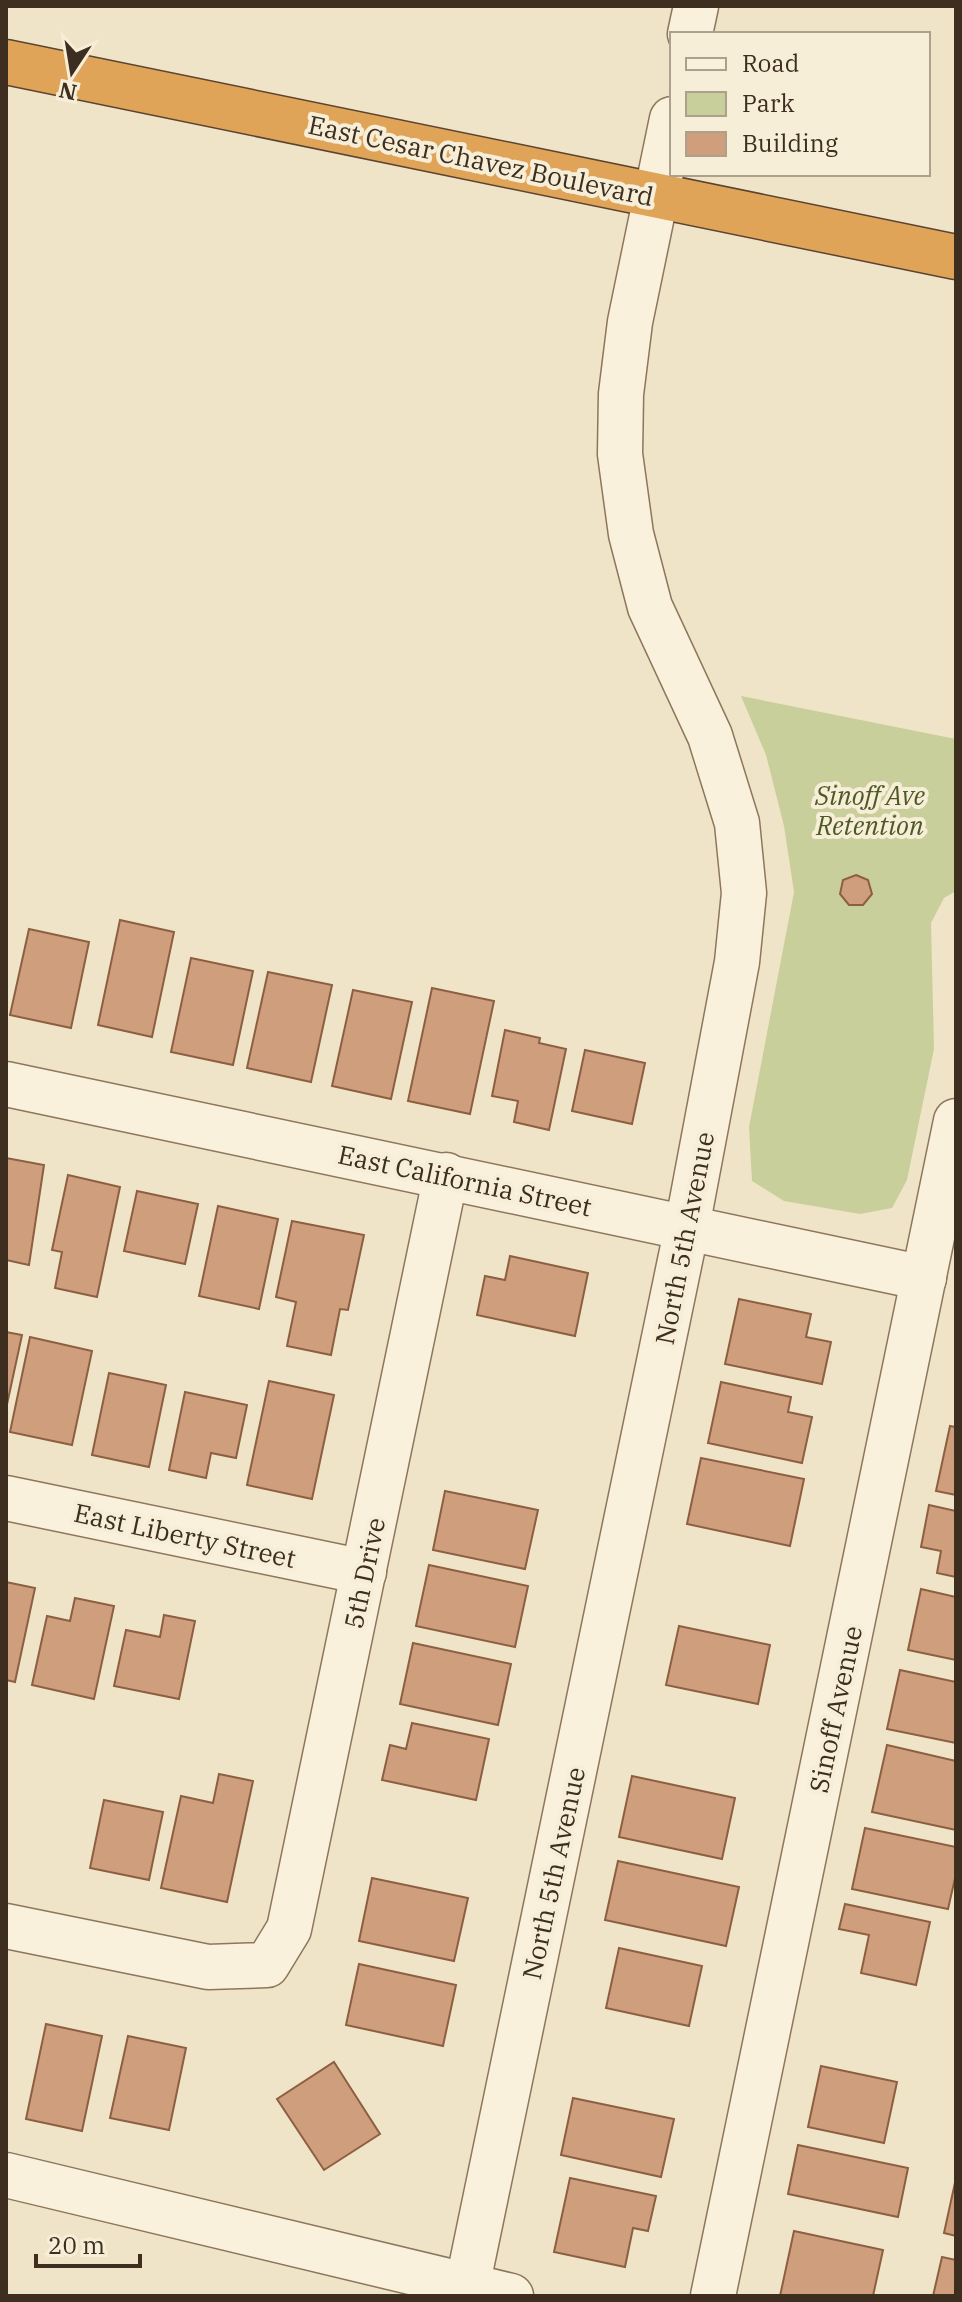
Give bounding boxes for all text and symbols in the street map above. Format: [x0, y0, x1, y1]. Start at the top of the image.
north arrow [32, 32, 112, 112]
legend [670, 32, 930, 176]
text: Road [742, 47, 799, 79]
text: N [56, 76, 79, 108]
text: Park [742, 87, 794, 119]
street label: East Cesar Chavez Boulevard [305, 107, 657, 213]
text: Building [742, 127, 838, 159]
park label: Sinoff Ave Retention [814, 778, 925, 842]
street label: North 5th Avenue [647, 1129, 721, 1347]
street label: East California Street [335, 1137, 595, 1223]
street label: East Liberty Street [71, 1495, 299, 1575]
street label: 5th Drive [336, 1514, 392, 1632]
street label: Sinoff Avenue [801, 1622, 869, 1796]
street label: North 5th Avenue [514, 1764, 592, 1982]
scale bar [36, 2218, 140, 2268]
text: 20 m [48, 2229, 105, 2261]

